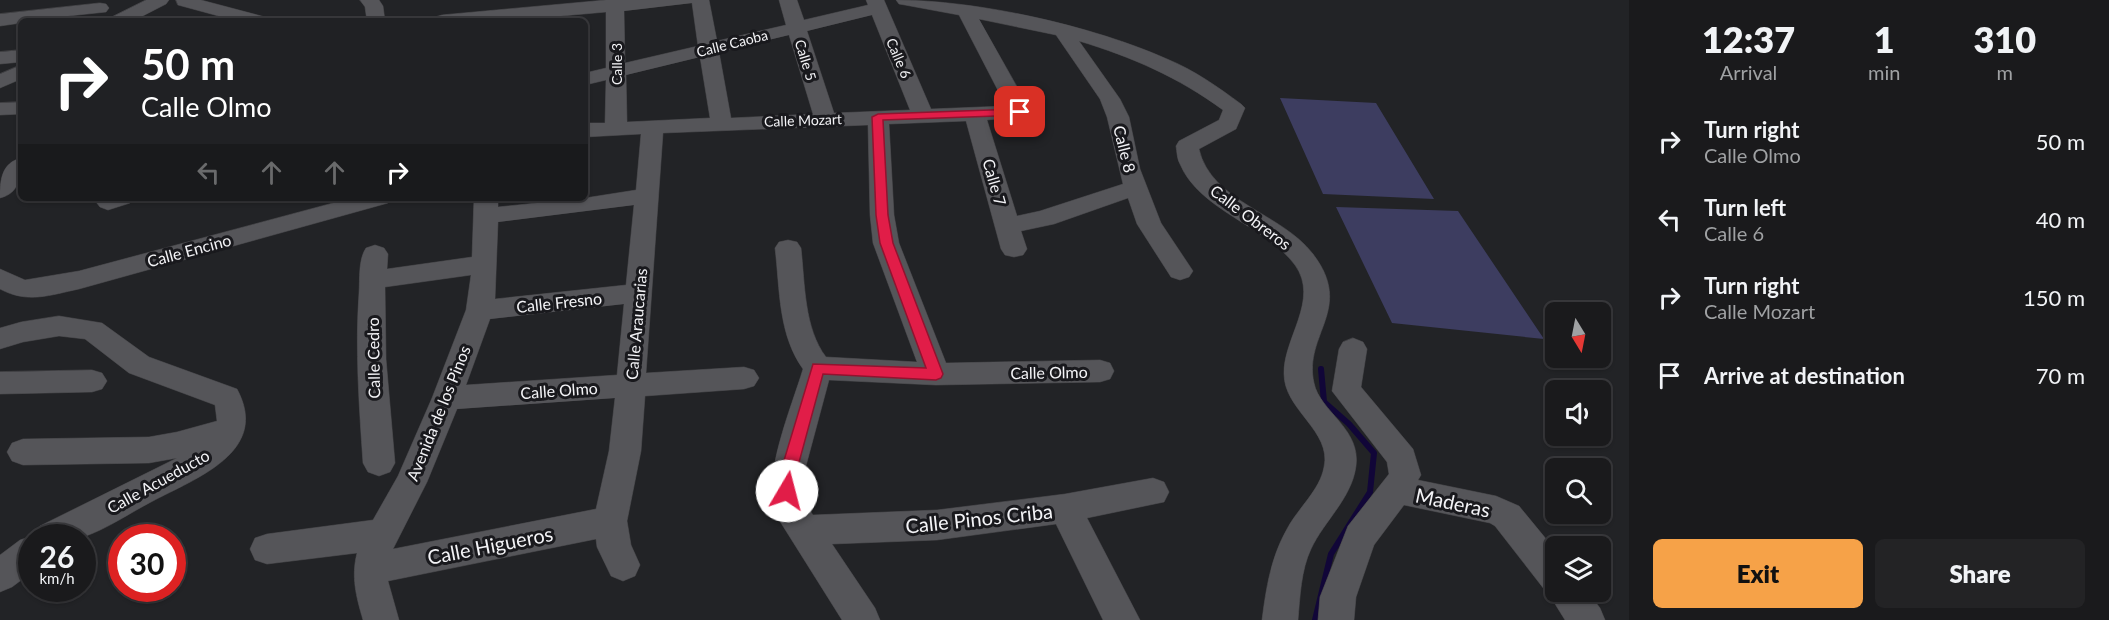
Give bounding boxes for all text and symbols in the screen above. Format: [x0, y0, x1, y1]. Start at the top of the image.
text: 12:37 [1702, 17, 1795, 61]
text: 1 [1874, 17, 1895, 61]
text: 310 [1973, 17, 2036, 61]
street label: Calle Caoba [695, 26, 769, 60]
street label: Calle 6 [883, 35, 915, 81]
street label: Calle 5 [792, 37, 820, 83]
text: 50 m [141, 39, 235, 89]
icon: right [42, 42, 120, 120]
street label: Calle 3 [608, 43, 625, 85]
text: Arrival [1720, 60, 1777, 84]
text: min [1868, 60, 1900, 84]
text: m [1996, 60, 2013, 84]
pin [994, 86, 1045, 137]
text: Calle Olmo [141, 90, 272, 123]
icon: arrive [1003, 95, 1036, 128]
street label: Calle Mozart [764, 110, 842, 130]
text: Turn right [1704, 116, 1799, 143]
street label: Calle 8 [1110, 123, 1140, 175]
icon: right [1653, 125, 1686, 158]
text: 50 m [2036, 128, 2085, 155]
text: Calle Olmo [1704, 143, 1801, 167]
icon: left [192, 156, 225, 189]
icon: ahead [255, 156, 288, 189]
icon: ahead [318, 156, 351, 189]
icon: right [381, 156, 414, 189]
street label: Calle 7 [979, 156, 1011, 208]
street label: Calle Obreros [1207, 181, 1295, 253]
text: Turn left [1704, 194, 1786, 221]
icon: left [1653, 203, 1686, 236]
text: 40 m [2036, 206, 2085, 233]
text: Calle 6 [1704, 221, 1764, 245]
street label: Calle Encino [145, 230, 233, 270]
street label: Calle Araucarias [622, 267, 650, 380]
text: Turn right [1704, 272, 1799, 299]
icon: right [1653, 281, 1686, 314]
text: 150 m [2023, 284, 2085, 311]
street label: Calle Fresno [515, 288, 603, 316]
text: Calle Mozart [1704, 299, 1815, 323]
north arrow [1545, 302, 1611, 368]
map controls [1545, 302, 1611, 602]
street label: Calle Cedro [363, 317, 383, 399]
street label: Avenida de los Pinos [402, 343, 474, 483]
icon: arrive [1653, 359, 1686, 392]
street label: Calle Olmo [1010, 362, 1088, 382]
text: Arrive at destination [1704, 362, 1905, 389]
text: 70 m [2036, 362, 2085, 389]
street label: Calle Olmo [520, 378, 598, 402]
button: sound [1545, 380, 1611, 446]
street label: Calle Acueducto [103, 445, 213, 517]
button: search [1545, 458, 1611, 524]
position arrow [755, 459, 819, 523]
street label: Maderas [1413, 482, 1493, 522]
street label: Calle Pinos Criba [904, 498, 1054, 538]
street label: Calle Higueros [425, 521, 555, 569]
speed limit sign: 30 [108, 524, 186, 602]
button: layers [1545, 536, 1611, 602]
text: 26 [40, 538, 74, 574]
button: Exit [1653, 539, 1863, 608]
button: Share [1875, 539, 2085, 608]
text: km/h [39, 569, 75, 587]

